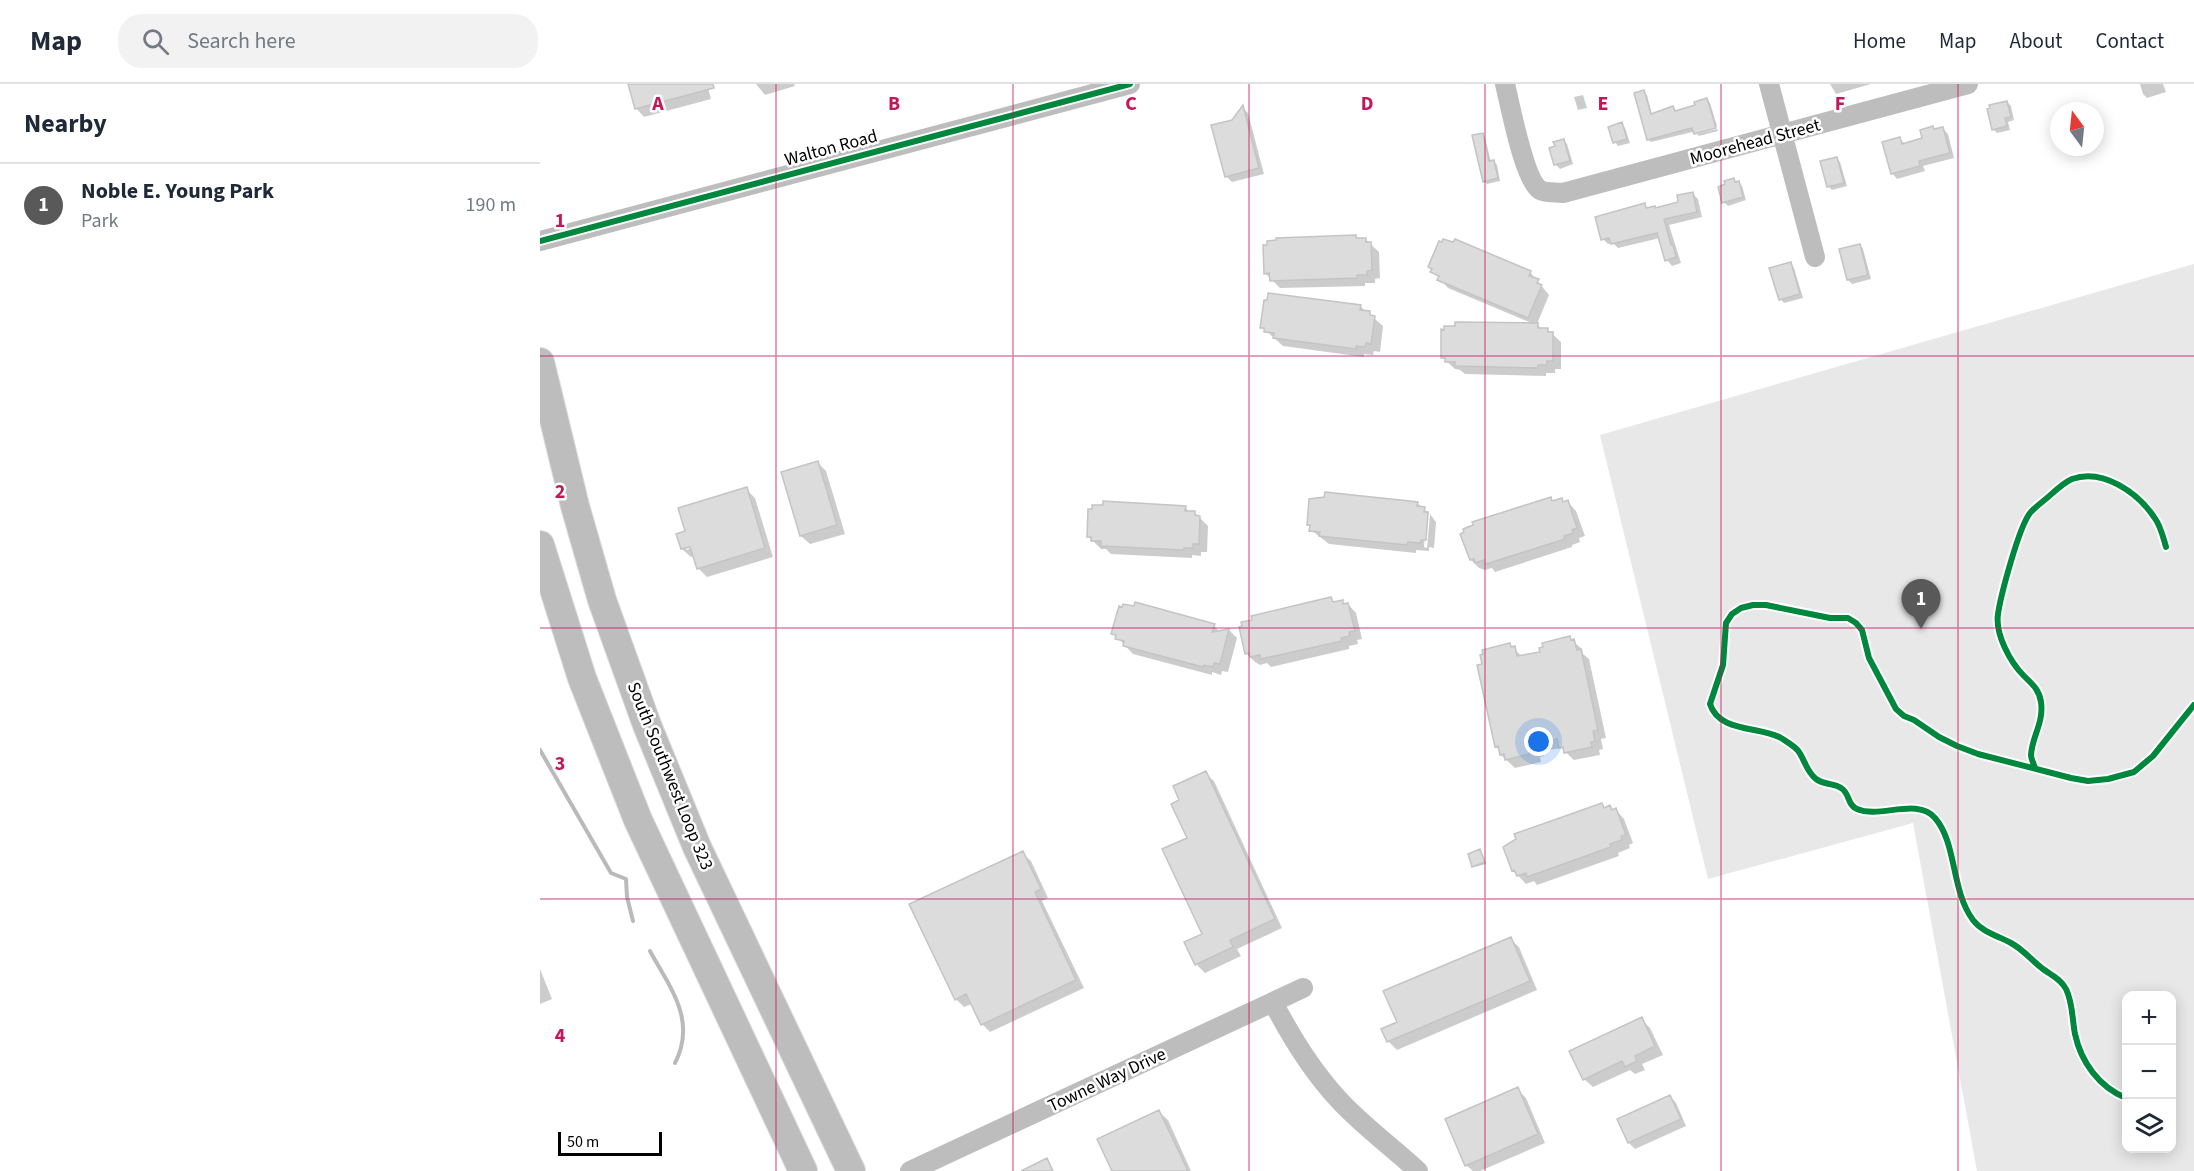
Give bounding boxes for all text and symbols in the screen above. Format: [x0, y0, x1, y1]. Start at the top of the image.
search box [118, 14, 538, 68]
text: Map [30, 21, 82, 61]
icon: search [139, 25, 172, 58]
text: Search here [187, 25, 296, 57]
text: Home [1853, 26, 1906, 56]
text: Map [1939, 26, 1977, 56]
text: About [2010, 26, 2062, 56]
text: Contact [2095, 26, 2164, 56]
text: A [651, 90, 664, 118]
text: B [888, 90, 900, 118]
text: C [1125, 90, 1137, 118]
text: D [1361, 90, 1373, 118]
text: E [1598, 90, 1608, 118]
text: F [1835, 90, 1845, 118]
north arrow [2050, 102, 2104, 156]
text: Nearby [24, 105, 107, 142]
street label: Moorehead Street [1687, 113, 1823, 171]
street label: Walton Road [782, 124, 880, 172]
text: Noble E. Young Park [81, 175, 274, 207]
text: 1 [38, 191, 49, 219]
text: 190 m [466, 191, 516, 219]
text: Park [81, 207, 118, 235]
text: 1 [555, 207, 565, 235]
text: 2 [555, 478, 565, 506]
pin: 1 [1902, 580, 1940, 629]
street label: South Southwest Loop 323 [621, 678, 719, 874]
your location [1524, 727, 1553, 756]
text: 3 [555, 750, 565, 778]
map controls [2122, 991, 2176, 1153]
button: + [2122, 991, 2176, 1045]
text: 4 [555, 1022, 566, 1050]
street label: Towne Way Drive [1044, 1042, 1170, 1118]
button: − [2122, 1045, 2176, 1099]
button: layers [2122, 1099, 2176, 1153]
scale bar [558, 1129, 662, 1156]
text: 50 m [567, 1131, 599, 1153]

